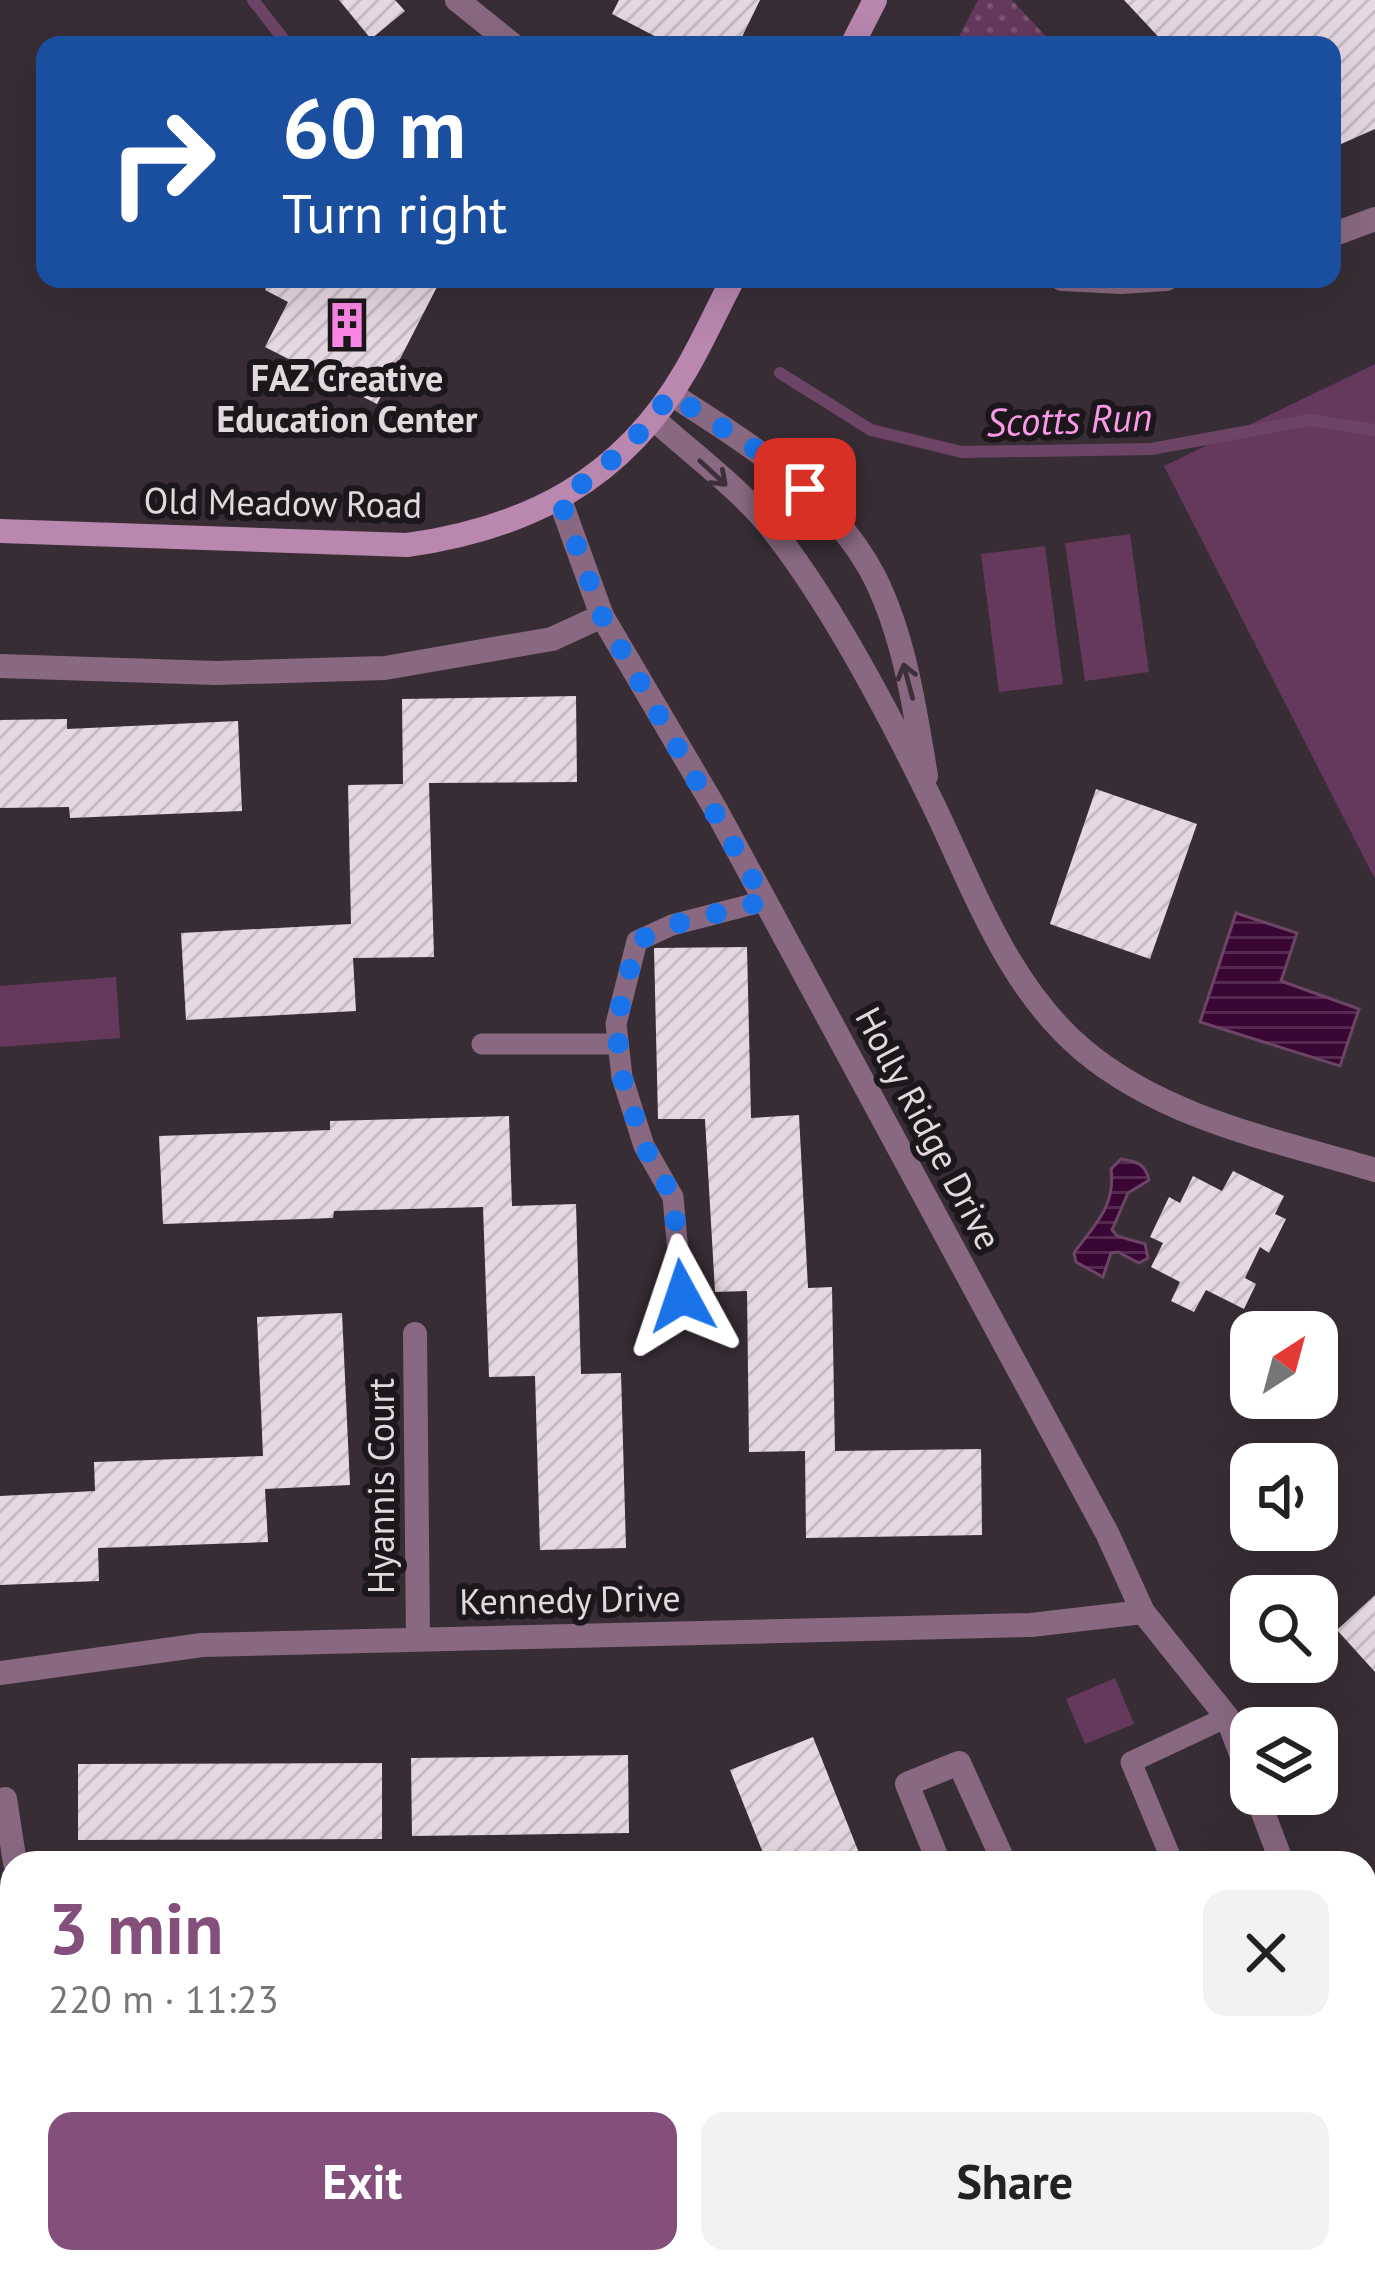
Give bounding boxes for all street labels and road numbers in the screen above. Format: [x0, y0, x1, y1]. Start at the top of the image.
street label: Old Meadow Road [143, 476, 423, 528]
street label: Holly Ridge Drive [845, 999, 1013, 1257]
street label: Hyannis Court [357, 1378, 404, 1594]
street label: Kennedy Drive [459, 1574, 681, 1624]

